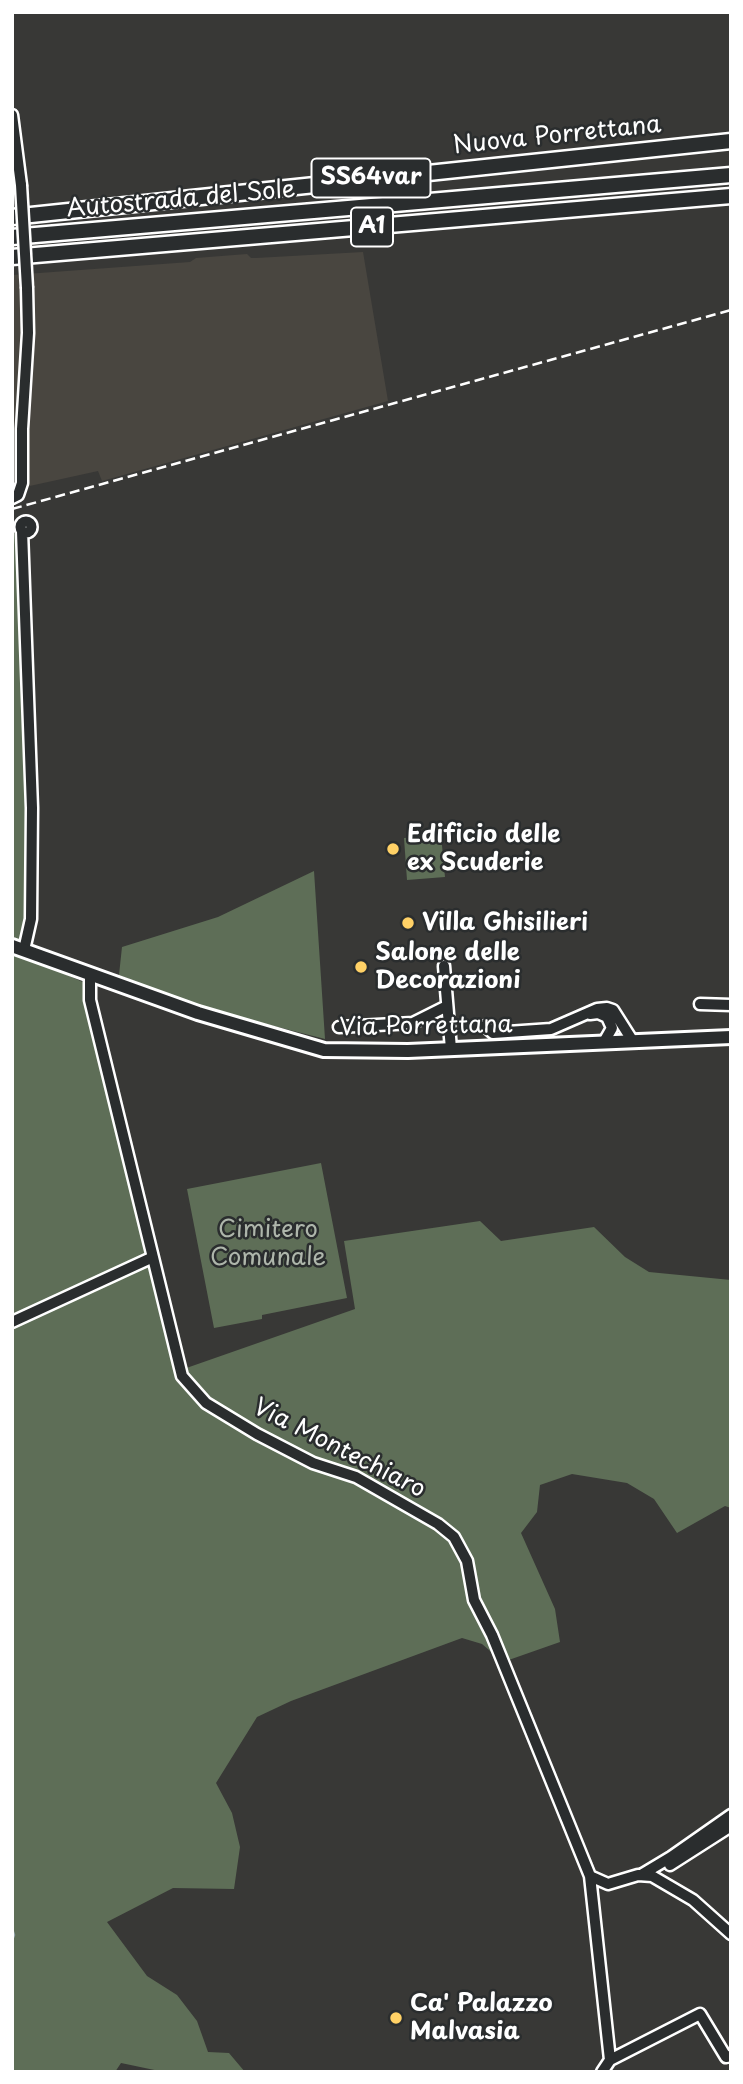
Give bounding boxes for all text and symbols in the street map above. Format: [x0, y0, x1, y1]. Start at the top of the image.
street label: Nuova Porrettana [451, 111, 663, 161]
road number: SS64var [312, 158, 430, 197]
street label: Autostrada del Sole [65, 176, 297, 224]
road number: A1 [351, 208, 393, 246]
place label: Edificio delle ex Scuderie [407, 821, 560, 877]
marker: Edificio delle ex Scuderie [385, 841, 401, 857]
place label: Villa Ghisilieri [422, 909, 588, 937]
marker: Villa Ghisilieri [400, 915, 416, 931]
place label: Salone delle Decorazioni [375, 939, 521, 995]
marker: Salone delle Decorazioni [353, 959, 369, 975]
street label: Via Porrettana [339, 1011, 513, 1043]
park label: Cimitero Comunale [210, 1216, 326, 1272]
street label: Via Montechiaro [248, 1393, 430, 1505]
place label: Ca' Palazzo Malvasia [410, 1990, 553, 2046]
marker: Ca' Palazzo Malvasia [388, 2010, 404, 2026]

